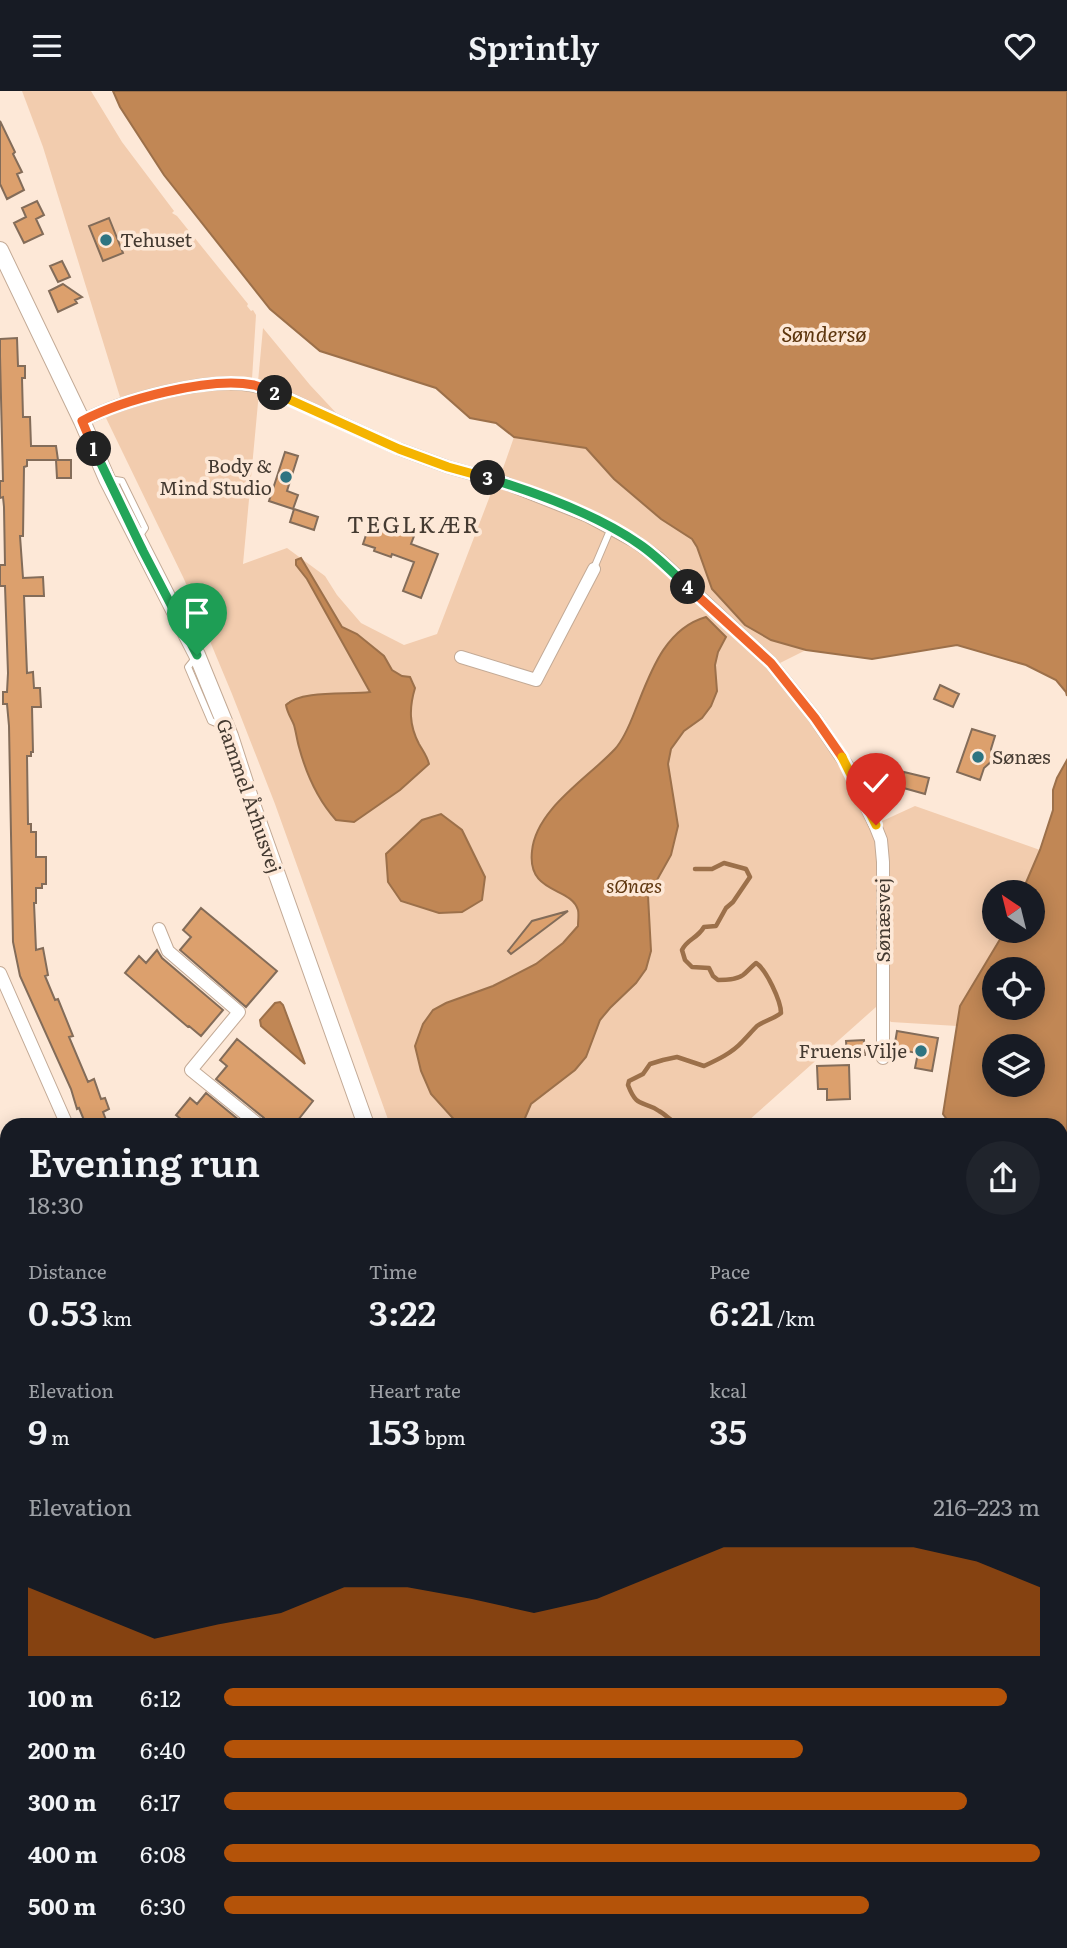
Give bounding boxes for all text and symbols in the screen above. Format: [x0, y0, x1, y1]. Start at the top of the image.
text: Sprintly [468, 22, 599, 70]
icon: menu [28, 27, 66, 65]
icon: heart [1001, 27, 1039, 65]
place label: Tehuset [120, 225, 193, 253]
marker: Tehuset [98, 232, 114, 248]
water label: Søndersø [781, 317, 867, 348]
pin: 2 [258, 375, 292, 411]
text: 2 [269, 378, 280, 406]
pin: 1 [76, 431, 112, 467]
text: 1 [90, 434, 97, 462]
place label: Body & Mind Studio [159, 451, 272, 501]
pin: 3 [470, 461, 505, 495]
text: 3 [482, 463, 493, 491]
marker: Body & Mind Studio [278, 469, 294, 485]
district label: TEGLKÆR [347, 506, 481, 540]
pin: 4 [670, 569, 706, 605]
text: 4 [682, 572, 693, 600]
pin [167, 583, 227, 655]
icon: arrive [178, 594, 216, 632]
street label: Gammel Århusvej [210, 715, 290, 877]
place label: Sønæs [992, 742, 1051, 770]
marker: Sønæs [970, 749, 986, 765]
pin [846, 753, 906, 825]
icon: check [857, 764, 895, 802]
park label: sØnæs [606, 871, 662, 899]
street label: Sønæsvej [868, 878, 896, 962]
north arrow [982, 880, 1045, 943]
map controls [982, 880, 1045, 1097]
button: locate [982, 957, 1045, 1020]
button: layers [982, 1034, 1045, 1097]
place label: Fruens Vilje [799, 1036, 907, 1064]
marker: Fruens Vilje [913, 1043, 929, 1059]
text: Evening run [28, 1132, 260, 1189]
button: share [966, 1141, 1040, 1215]
text: 18:30 [28, 1187, 83, 1221]
text: Distance [28, 1257, 107, 1285]
text: Time [369, 1257, 417, 1285]
text: Pace [709, 1257, 750, 1285]
text: 0.53 [28, 1285, 98, 1337]
text: 3:22 [369, 1285, 436, 1337]
text: 6:21 [709, 1285, 773, 1337]
text: km [98, 1304, 132, 1332]
text: /km [773, 1304, 815, 1332]
text: Elevation [28, 1376, 114, 1404]
text: Heart rate [369, 1376, 461, 1404]
text: kcal [709, 1376, 747, 1404]
text: 9 [28, 1404, 47, 1456]
text: 153 [369, 1404, 421, 1456]
text: 35 [709, 1404, 747, 1456]
text: m [47, 1423, 70, 1451]
text: bpm [421, 1423, 466, 1451]
text: Elevation [28, 1489, 132, 1523]
text: 216–223 m [933, 1489, 1040, 1523]
text: 100 m [28, 1680, 93, 1714]
text: 6:12 [140, 1680, 181, 1714]
text: 200 m [28, 1732, 96, 1766]
text: 6:40 [140, 1732, 186, 1766]
text: 300 m [28, 1784, 97, 1818]
text: 6:17 [140, 1784, 180, 1818]
text: 400 m [28, 1836, 98, 1870]
text: 6:08 [140, 1836, 186, 1870]
text: 500 m [28, 1888, 96, 1922]
text: 6:30 [140, 1888, 186, 1922]

